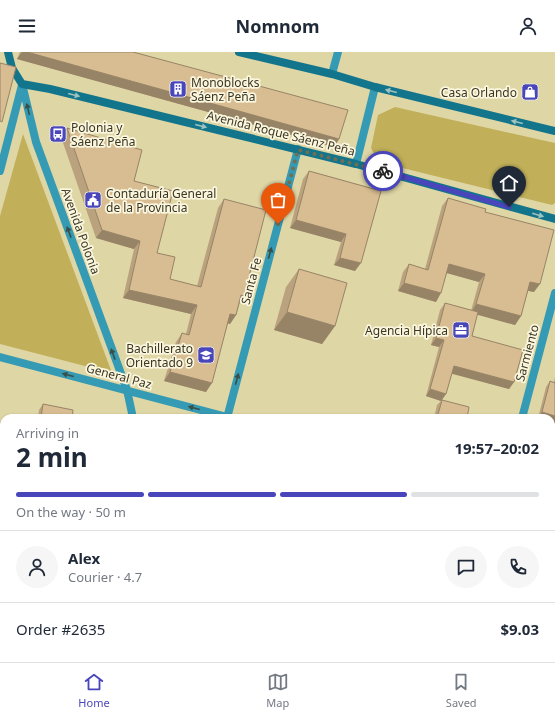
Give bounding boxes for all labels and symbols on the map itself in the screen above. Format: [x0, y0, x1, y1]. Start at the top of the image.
place label: Monoblocks Sáenz Peña [191, 74, 260, 105]
building icon: Monoblocks Sáenz Peña [168, 79, 188, 99]
shop icon: Casa Orlando [520, 82, 540, 102]
place label: Casa Orlando [441, 84, 517, 101]
one-way arrow [385, 87, 397, 93]
one-way arrow [68, 92, 80, 98]
one-way arrow [25, 102, 31, 115]
street label: Avenida Roque Sáenz Peña [205, 106, 357, 160]
one-way arrow [511, 118, 523, 124]
place label: Polonia y Sáenz Peña [71, 119, 135, 150]
one-way arrow [194, 123, 207, 129]
bus stop icon: Polonia y Sáenz Peña [48, 124, 68, 144]
courier [363, 151, 403, 191]
pin [492, 166, 526, 207]
pin [261, 183, 295, 224]
place label: Contaduría General de la Provincia [106, 185, 216, 216]
street label: Avenida Polonia [58, 186, 104, 276]
public building icon: Contaduría General de la Provincia [83, 190, 103, 210]
one-way arrow [532, 212, 544, 218]
one-way arrow [65, 225, 71, 237]
one-way arrow [268, 247, 274, 260]
street label: Santa Fe [237, 255, 265, 306]
office icon: Agencia Hípica [451, 320, 471, 340]
place label: Agencia Hípica [365, 322, 448, 339]
street label: Sarmiento [511, 323, 543, 383]
place label: Bachillerato Orientado 9 [126, 340, 193, 371]
school or university icon: Bachillerato Orientado 9 [196, 345, 216, 365]
one-way arrow [110, 348, 116, 360]
street label: General Paz [84, 359, 154, 393]
one-way arrow [62, 372, 74, 378]
one-way arrow [234, 373, 240, 385]
one-way arrow [188, 405, 200, 411]

